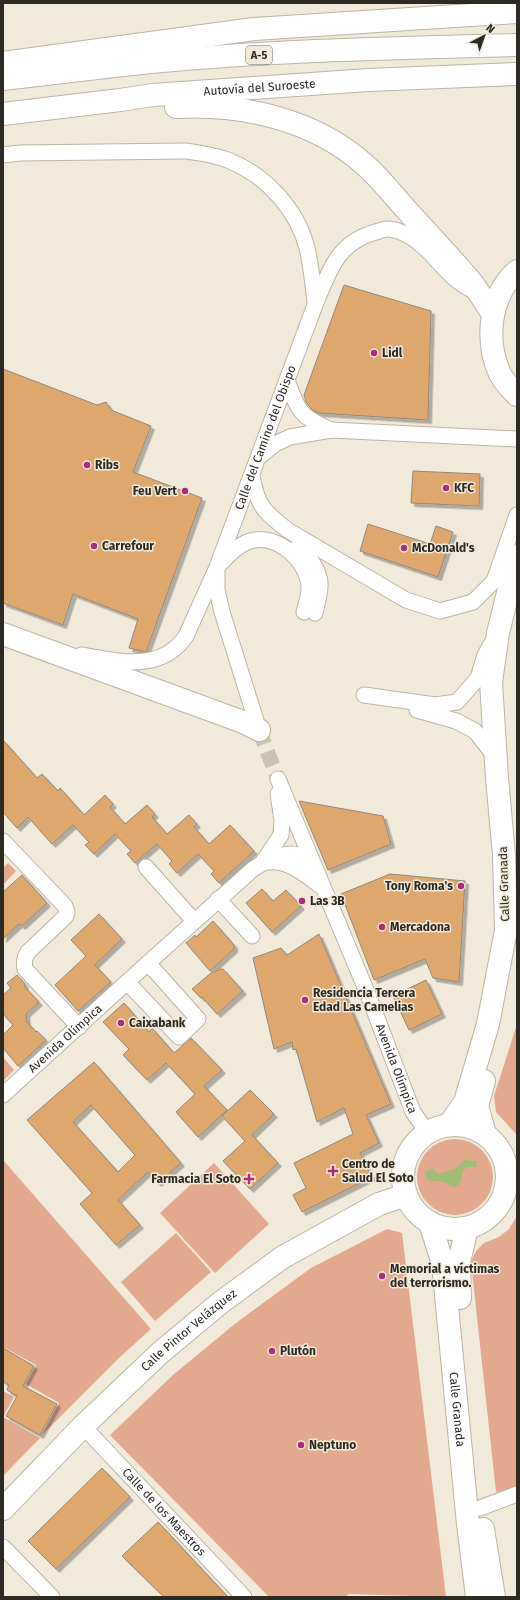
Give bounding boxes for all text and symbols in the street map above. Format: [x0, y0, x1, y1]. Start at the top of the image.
north arrow [464, 16, 504, 56]
text: N [483, 22, 497, 36]
road number: A-5 [246, 46, 272, 64]
street label: Autovía del Suroeste [203, 77, 316, 98]
place label: Lidl [382, 346, 403, 360]
marker: Lidl [369, 348, 379, 358]
street label: Calle del Camino del Obispo [232, 363, 299, 512]
place label: Ribs [95, 458, 119, 472]
marker: Ribs [82, 460, 92, 470]
place label: KFC [454, 481, 474, 495]
marker: KFC [441, 483, 451, 493]
place label: Feu Vert [133, 484, 177, 498]
marker: Feu Vert [180, 486, 190, 496]
place label: Carrefour [102, 539, 154, 553]
marker: Carrefour [89, 541, 99, 551]
place label: McDonald's [412, 541, 475, 555]
marker: McDonald's [399, 543, 409, 553]
street label: Calle Granada [496, 846, 512, 922]
place label: Tony Roma's [385, 879, 453, 893]
marker: Tony Roma's [456, 881, 466, 891]
place label: Las 3B [310, 894, 345, 908]
marker: Las 3B [297, 896, 307, 906]
place label: Mercadona [390, 920, 451, 934]
marker: Mercadona [377, 922, 387, 932]
place label: Residencia Tercera Edad Las Camelias [313, 986, 416, 1014]
marker: Residencia Tercera Edad Las Camelias [300, 995, 310, 1005]
street label: Avenida Olímpica [25, 1001, 105, 1076]
place label: Caixabank [129, 1016, 186, 1030]
marker: Caixabank [116, 1018, 126, 1028]
street label: Avenida Olímpica [373, 1022, 420, 1116]
place label: Centro de Salud El Soto [342, 1157, 414, 1185]
marker: Centro de Salud El Soto [327, 1165, 339, 1177]
place label: Farmacia El Soto [151, 1172, 241, 1186]
marker: Farmacia El Soto [244, 1174, 254, 1184]
place label: Memorial a víctimas del terrorismo. [390, 1262, 500, 1290]
marker: Memorial a víctimas del terrorismo. [377, 1271, 387, 1281]
street label: Calle Pintor Velázquez [138, 1286, 239, 1374]
place label: Plutón [280, 1344, 316, 1358]
marker: Plutón [267, 1346, 277, 1356]
street label: Calle Granada [446, 1371, 468, 1448]
place label: Neptuno [309, 1438, 356, 1452]
marker: Neptuno [296, 1440, 306, 1450]
street label: Calle de los Maestros [119, 1465, 209, 1559]

